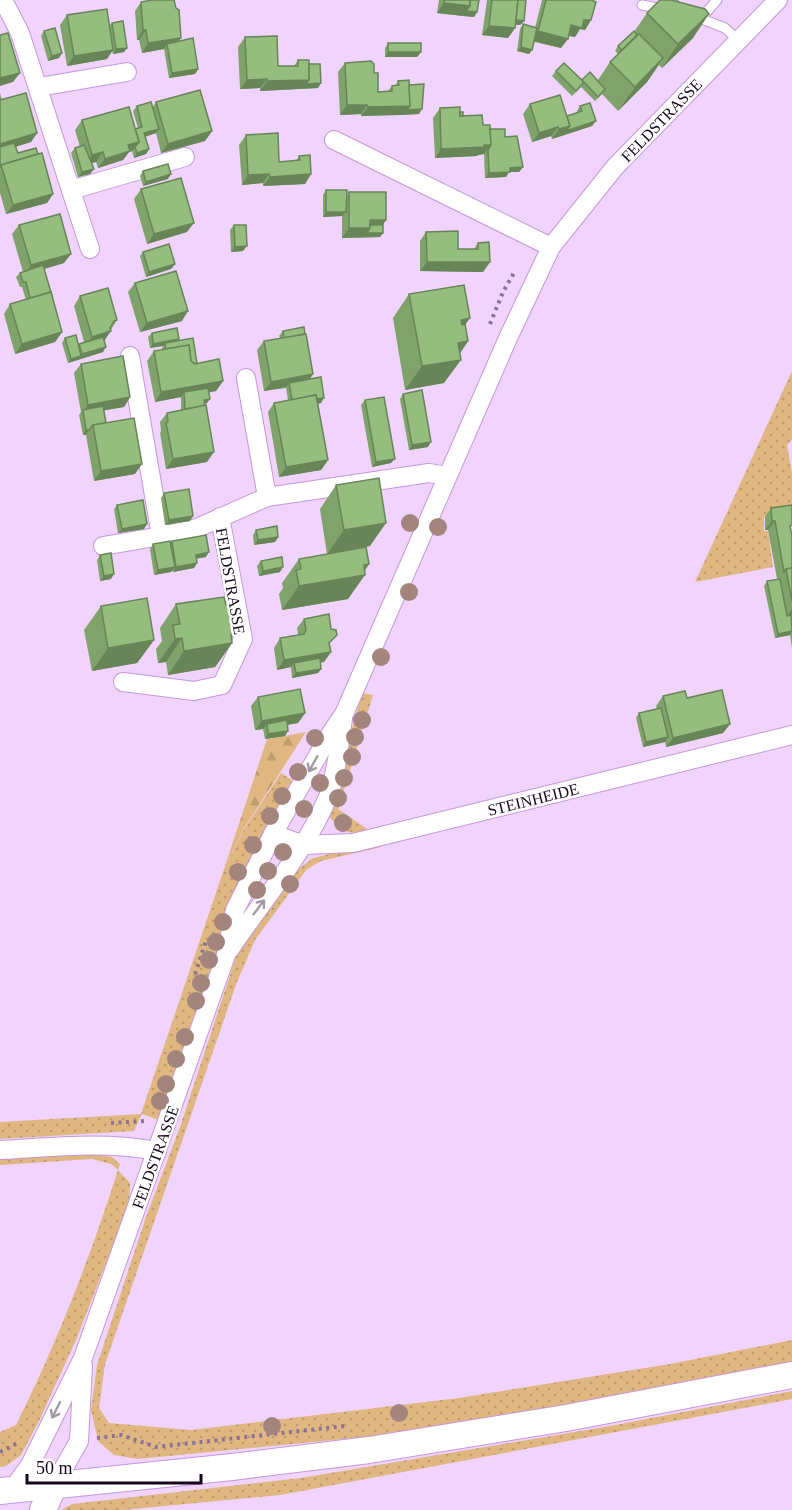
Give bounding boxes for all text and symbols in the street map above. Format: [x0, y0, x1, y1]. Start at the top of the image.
street label: FELDSTRASSE [618, 75, 705, 165]
street label: FELDSTRASSE [213, 526, 248, 636]
one-way arrow [307, 754, 318, 772]
street label: STEINHEIDE [486, 780, 580, 819]
one-way arrow [252, 899, 265, 915]
street label: FELDSTRASSE [129, 1103, 182, 1211]
one-way arrow [50, 1401, 62, 1418]
scale bar [27, 1447, 201, 1485]
text: 50 m [36, 1458, 73, 1478]

